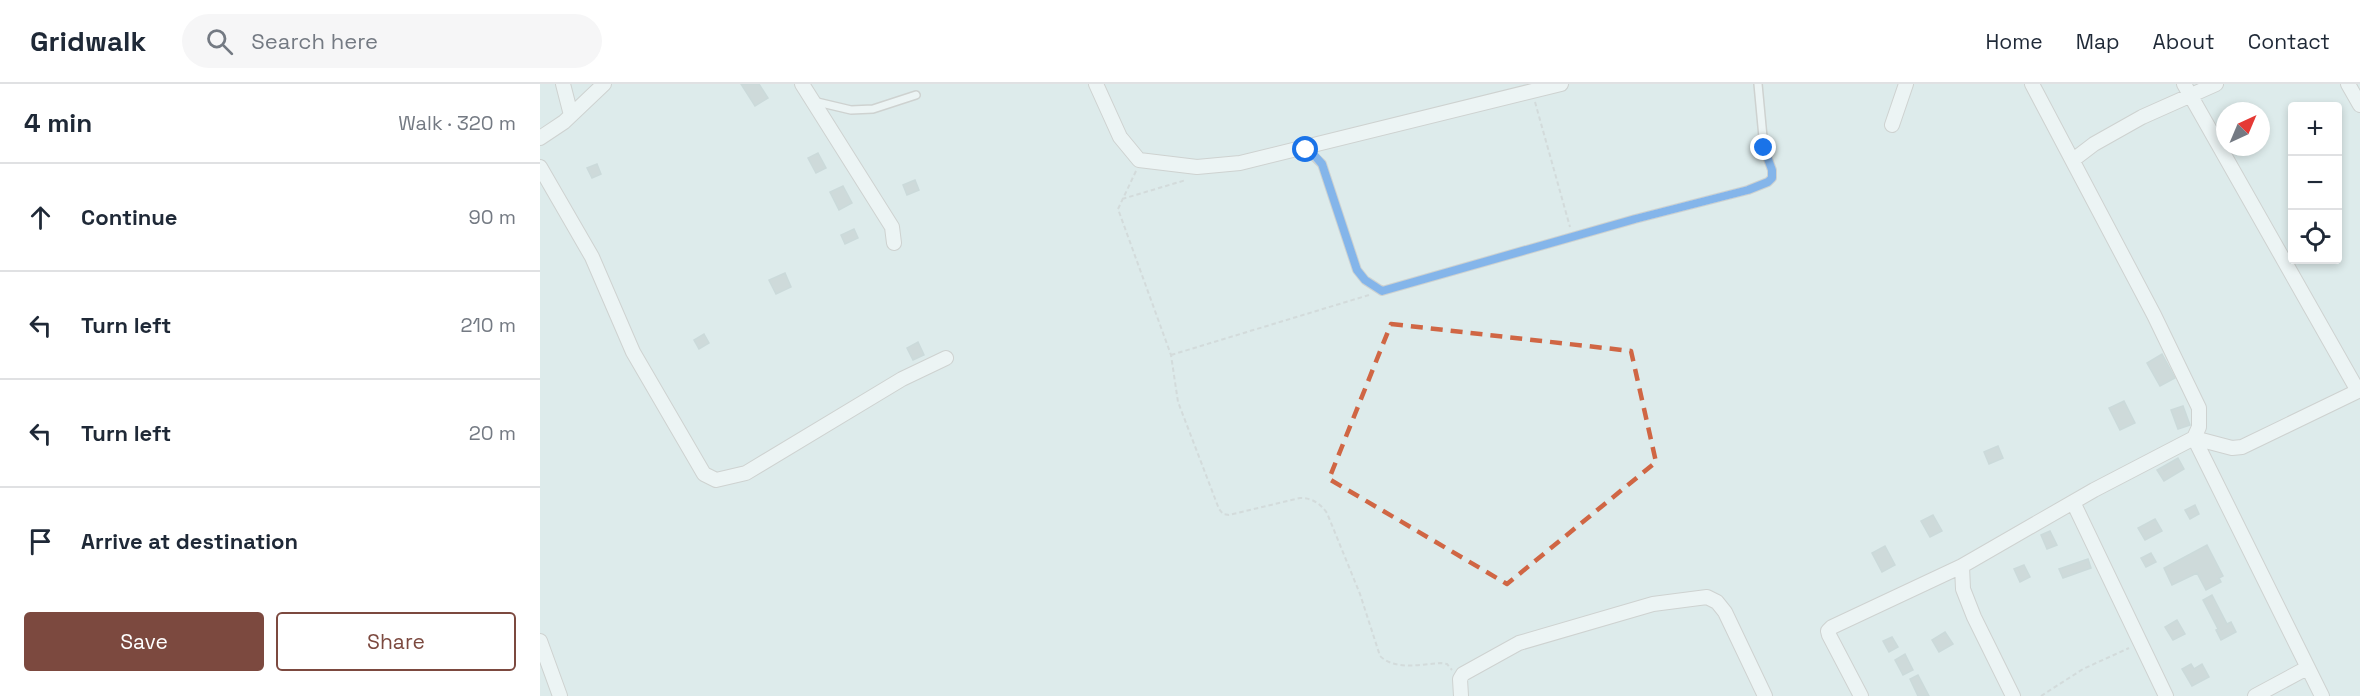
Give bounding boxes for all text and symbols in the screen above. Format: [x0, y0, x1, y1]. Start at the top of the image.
search box [182, 14, 602, 68]
text: Gridwalk [30, 23, 146, 59]
icon: search [203, 25, 236, 58]
text: Search here [251, 27, 378, 55]
text: Home [1985, 28, 2043, 55]
text: Map [2076, 28, 2120, 55]
text: About [2153, 28, 2215, 55]
text: Contact [2248, 28, 2330, 55]
north arrow [2216, 102, 2270, 156]
map controls [2288, 102, 2342, 264]
button: + [2288, 102, 2342, 156]
text: 4 min [24, 106, 92, 140]
text: Walk · 320 m [398, 110, 516, 136]
route end [1750, 134, 1776, 160]
route start [1292, 136, 1318, 162]
button: − [2288, 156, 2342, 210]
icon: ahead [24, 201, 57, 234]
text: Continue [81, 203, 177, 231]
text: 90 m [469, 204, 516, 230]
button: locate [2288, 210, 2342, 264]
icon: left [24, 309, 57, 342]
text: Turn left [81, 311, 171, 339]
text: 210 m [460, 312, 516, 338]
icon: left [24, 417, 57, 450]
text: Turn left [81, 419, 171, 447]
text: 20 m [469, 420, 516, 446]
icon: arrive [24, 525, 57, 558]
text: Arrive at destination [81, 527, 298, 555]
button: Save [24, 612, 264, 671]
button: Share [276, 612, 516, 671]

